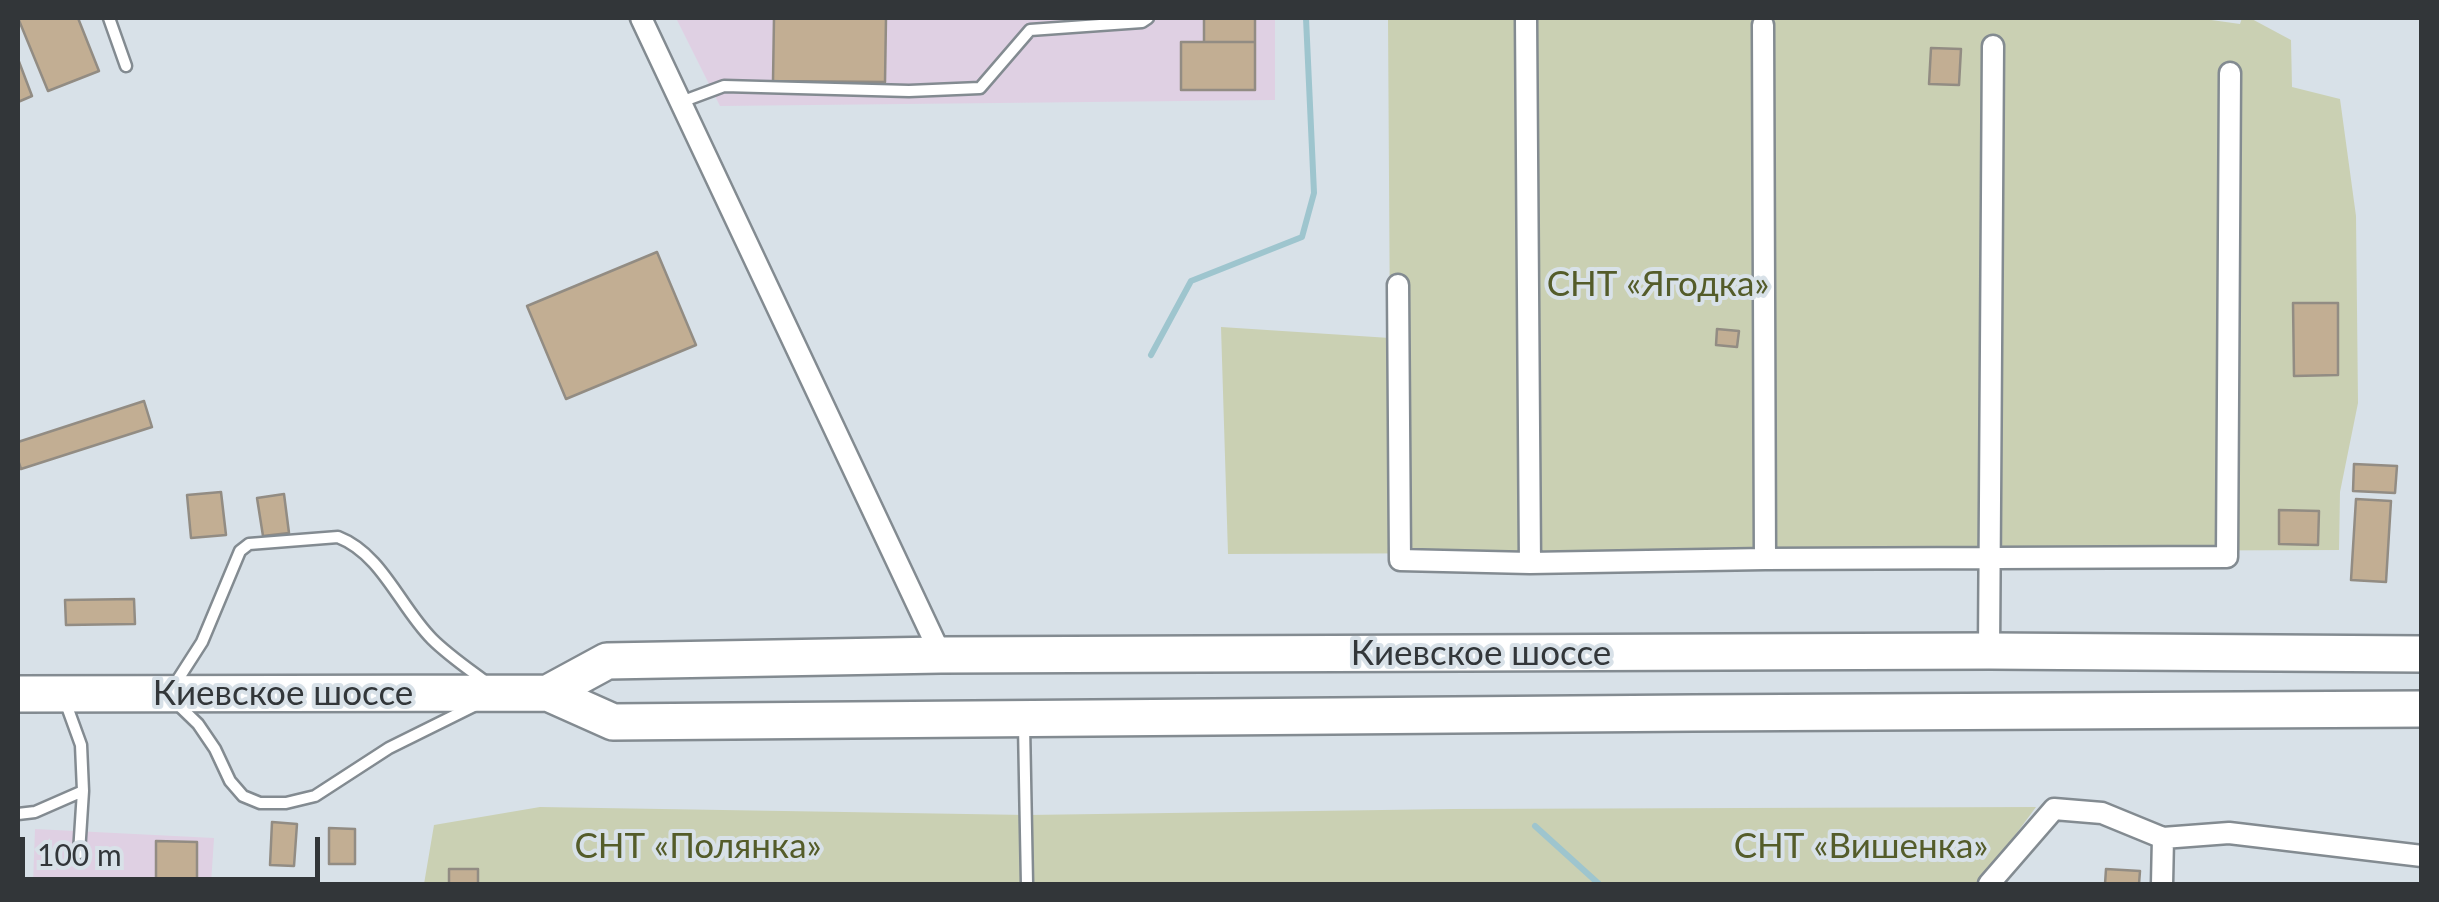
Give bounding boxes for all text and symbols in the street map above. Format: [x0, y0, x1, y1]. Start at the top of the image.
park label: СНТ «Ягодка» [1547, 264, 1769, 306]
street label: Киевское шоссе [1351, 633, 1611, 675]
street label: Киевское шоссе [153, 673, 413, 715]
scale bar [25, 817, 325, 879]
park label: СНТ «Полянка» [574, 826, 822, 868]
park label: СНТ «Вишенка» [1734, 826, 1988, 868]
text: 100 m [37, 836, 122, 872]

